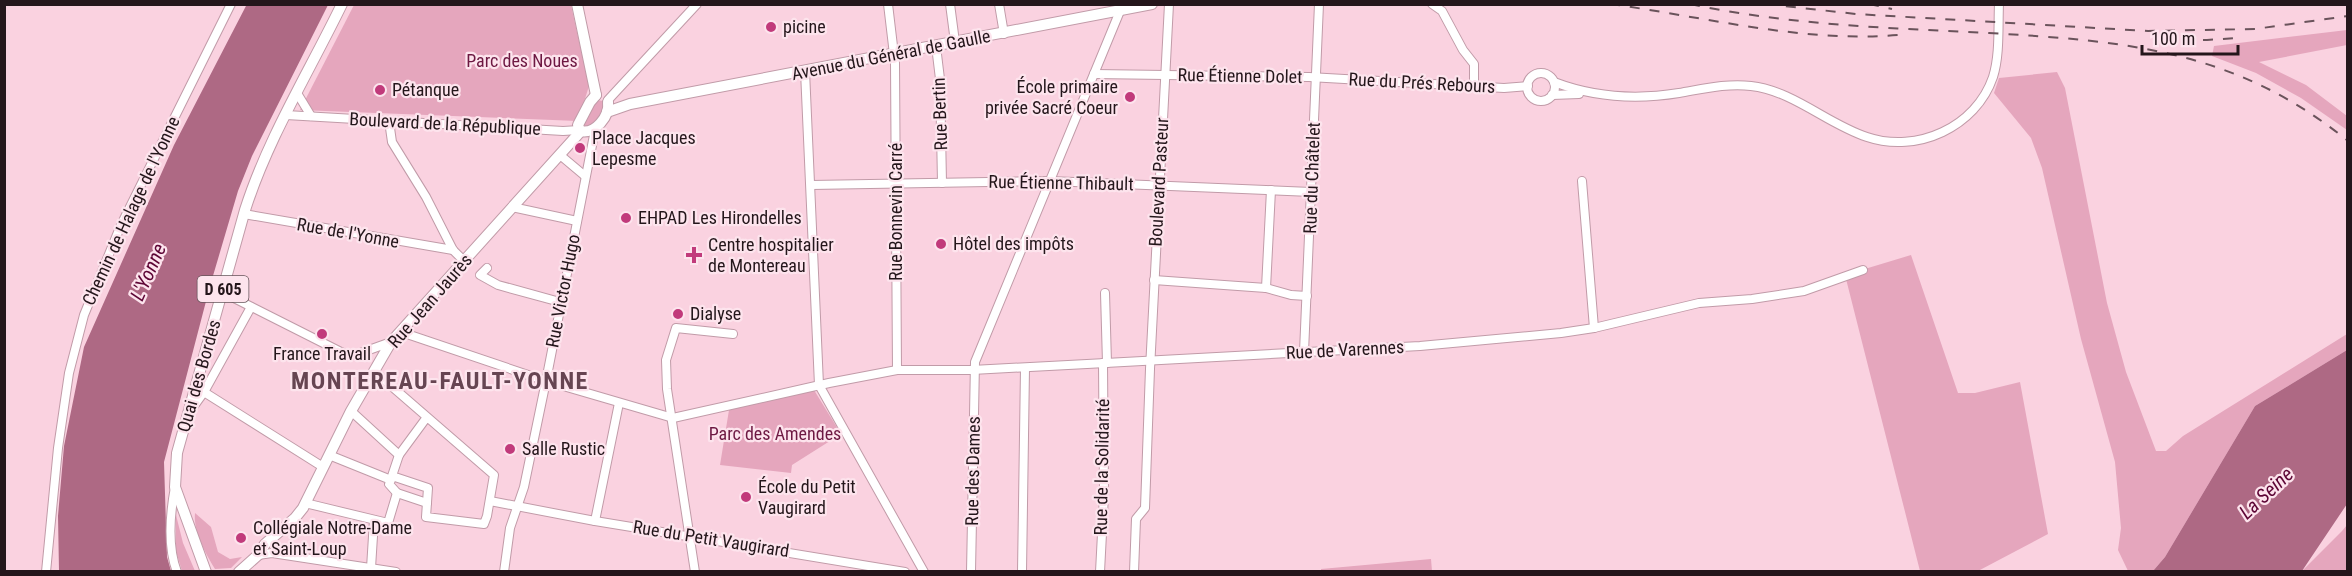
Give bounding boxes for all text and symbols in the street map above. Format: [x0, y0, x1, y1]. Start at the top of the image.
place label: picine [783, 16, 826, 37]
scale bar [2142, 18, 2238, 56]
marker: picine [764, 20, 778, 34]
street label: Avenue du Général de Gaulle [790, 25, 992, 84]
text: 100 m [2151, 28, 2195, 49]
park label: Parc des Noues [466, 50, 578, 71]
street label: Rue Étienne Dolet [1177, 64, 1303, 87]
street label: Rue du Prés Rebours [1348, 68, 1496, 97]
place label: École primaire privée Sacré Coeur [985, 76, 1119, 118]
street label: Rue Bertin [928, 77, 951, 151]
place label: Pétanque [392, 79, 459, 100]
marker: Pétanque [373, 83, 387, 97]
marker: École primaire privée Sacré Coeur [1123, 90, 1137, 104]
street label: Boulevard de la République [349, 108, 541, 139]
street label: Chemin de Halage de l'Yonne [78, 113, 184, 309]
street label: Boulevard Pasteur [1145, 116, 1172, 247]
street label: Rue du Châtelet [1299, 122, 1324, 234]
place label: Place Jacques Lepesme [592, 127, 696, 169]
marker: Place Jacques Lepesme [573, 141, 587, 155]
street label: Rue Bonnevin Carré [885, 143, 906, 281]
street label: Rue Étienne Thibault [988, 171, 1134, 194]
place label: EHPAD Les Hirondelles [638, 207, 802, 228]
marker: EHPAD Les Hirondelles [619, 211, 633, 225]
street label: Rue de l'Yonne [295, 213, 401, 252]
street label: Rue Victor Hugo [541, 232, 584, 349]
place label: Hôtel des impôts [953, 233, 1074, 254]
place label: Centre hospitalier de Montereau [708, 234, 834, 276]
marker: Hôtel des impôts [934, 237, 948, 251]
water label: L'Yonne [125, 240, 171, 304]
marker: Centre hospitalier de Montereau [685, 246, 703, 264]
street label: Rue Jean Jaurès [383, 249, 476, 352]
road number: D 605 [198, 276, 248, 302]
place label: Dialyse [690, 303, 741, 324]
marker: Dialyse [671, 307, 685, 321]
street label: Quai des Bordes [172, 317, 225, 434]
marker: France Travail [315, 327, 329, 341]
street label: Rue de Varennes [1285, 336, 1405, 363]
place label: France Travail [273, 343, 371, 364]
district label: MONTEREAU-FAULT-YONNE [291, 367, 589, 395]
street label: Rue de la Solidarité [1090, 398, 1113, 536]
street label: Rue des Dames [961, 416, 984, 526]
park label: Parc des Amendes [709, 423, 841, 444]
place label: Salle Rustic [522, 438, 605, 459]
marker: Salle Rustic [503, 442, 517, 456]
water label: La Seine [2234, 462, 2298, 524]
place label: École du Petit Vaugirard [758, 476, 856, 518]
marker: École du Petit Vaugirard [739, 490, 753, 504]
street label: Rue du Petit Vaugirard [631, 516, 791, 561]
place label: Collégiale Notre-Dame et Saint-Loup [253, 517, 412, 559]
marker: Collégiale Notre-Dame et Saint-Loup [234, 531, 248, 545]

